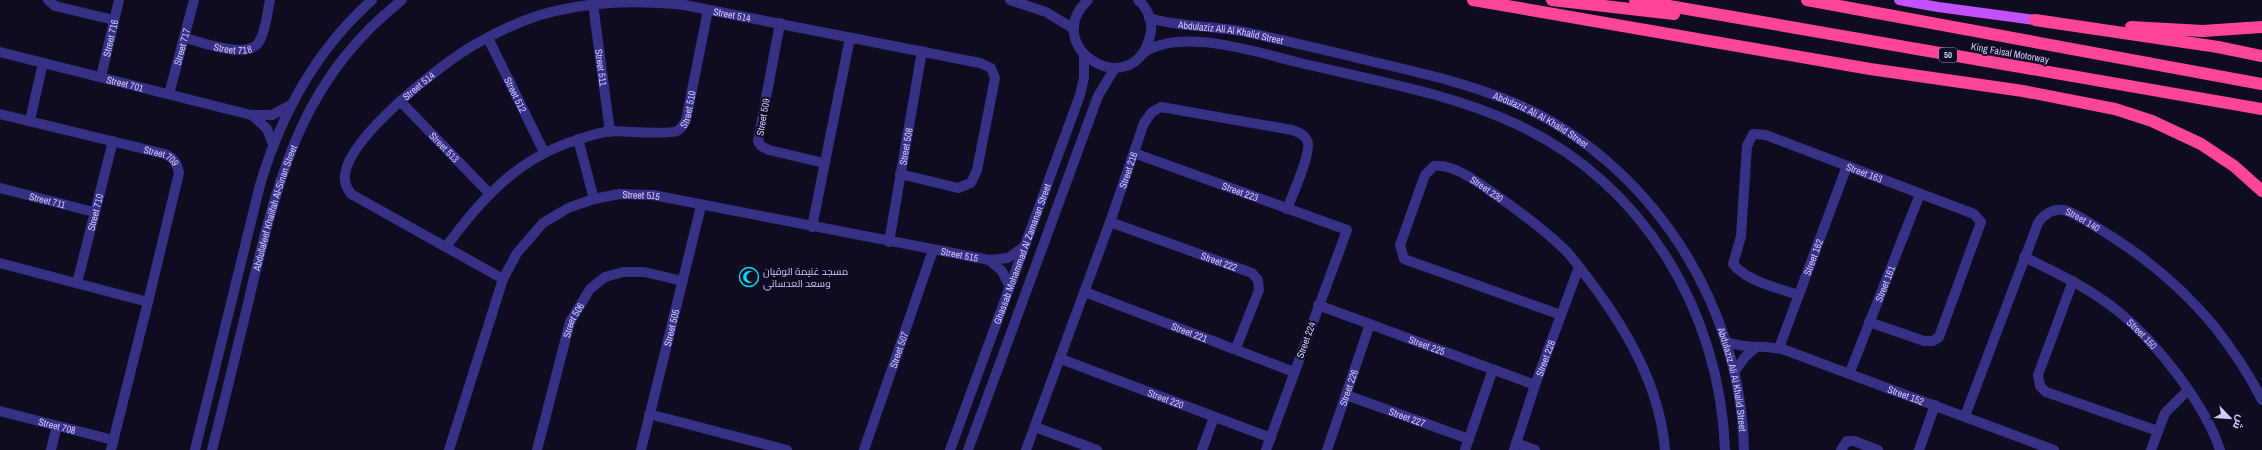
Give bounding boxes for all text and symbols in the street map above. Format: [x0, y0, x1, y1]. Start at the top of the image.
street label: Street 514 [712, 4, 752, 25]
street label: Abdulaziz Ali Al Khalid Street [1176, 17, 1285, 47]
street label: Street 716 [99, 18, 121, 58]
street label: Street 717 [170, 26, 193, 67]
street label: Street 718 [212, 40, 254, 56]
street label: King Faisal Motorway [1970, 40, 2051, 66]
street label: Street 511 [593, 48, 610, 87]
road number: 50 [1939, 48, 1957, 62]
street label: Street 514 [400, 68, 437, 103]
street label: Street 701 [105, 72, 145, 94]
street label: Street 512 [502, 75, 530, 115]
street label: Abdulaziz Ali Al Khalid Street [1491, 88, 1591, 151]
street label: Street 510 [676, 89, 698, 130]
street label: Street 509 [753, 97, 773, 137]
street label: Street 508 [896, 126, 915, 166]
street label: Street 513 [427, 129, 463, 165]
street label: Abdullafeef Khalifah Al-Sinan Street [249, 142, 300, 273]
street label: Street 709 [142, 143, 183, 168]
street label: Street 216 [1116, 150, 1140, 190]
street label: Street 163 [1844, 160, 1885, 185]
street label: Street 230 [1468, 173, 1506, 205]
street label: Street 223 [1220, 179, 1261, 204]
street label: Ghassab Mohammad Al Zamanan Street [990, 181, 1054, 326]
street label: Street 515 [622, 188, 662, 203]
street label: Street 711 [28, 189, 68, 211]
street label: Street 710 [84, 192, 106, 232]
street label: Street 140 [2064, 205, 2103, 235]
street label: Street 162 [1800, 237, 1826, 277]
street label: Street 515 [940, 244, 980, 264]
street label: Street 222 [1199, 249, 1240, 274]
street label: Street 161 [1872, 263, 1898, 304]
place label: مسجد غنيمة الوقيان وسعد العدساني [763, 265, 848, 291]
mosque icon: مسجد غنيمة الوقيان وسعد العدساني [738, 266, 760, 288]
street label: Street 506 [560, 300, 587, 339]
street label: Street 505 [660, 307, 682, 348]
street label: Street 150 [2124, 316, 2160, 352]
street label: Street 221 [1170, 319, 1210, 345]
street label: Street 224 [1293, 320, 1319, 360]
street label: Abdulaziz Ali Al Khalid Street [1715, 325, 1750, 433]
street label: Street 507 [886, 329, 911, 370]
street label: Street 225 [1407, 332, 1447, 358]
street label: Street 228 [1532, 338, 1558, 378]
street label: Street 226 [1336, 367, 1361, 408]
street label: Street 152 [1886, 382, 1926, 408]
street label: Street 220 [1146, 386, 1186, 411]
north arrow [2210, 398, 2250, 438]
street label: Street 227 [1387, 404, 1428, 430]
text: ش [2230, 413, 2248, 432]
street label: Street 708 [37, 415, 78, 437]

